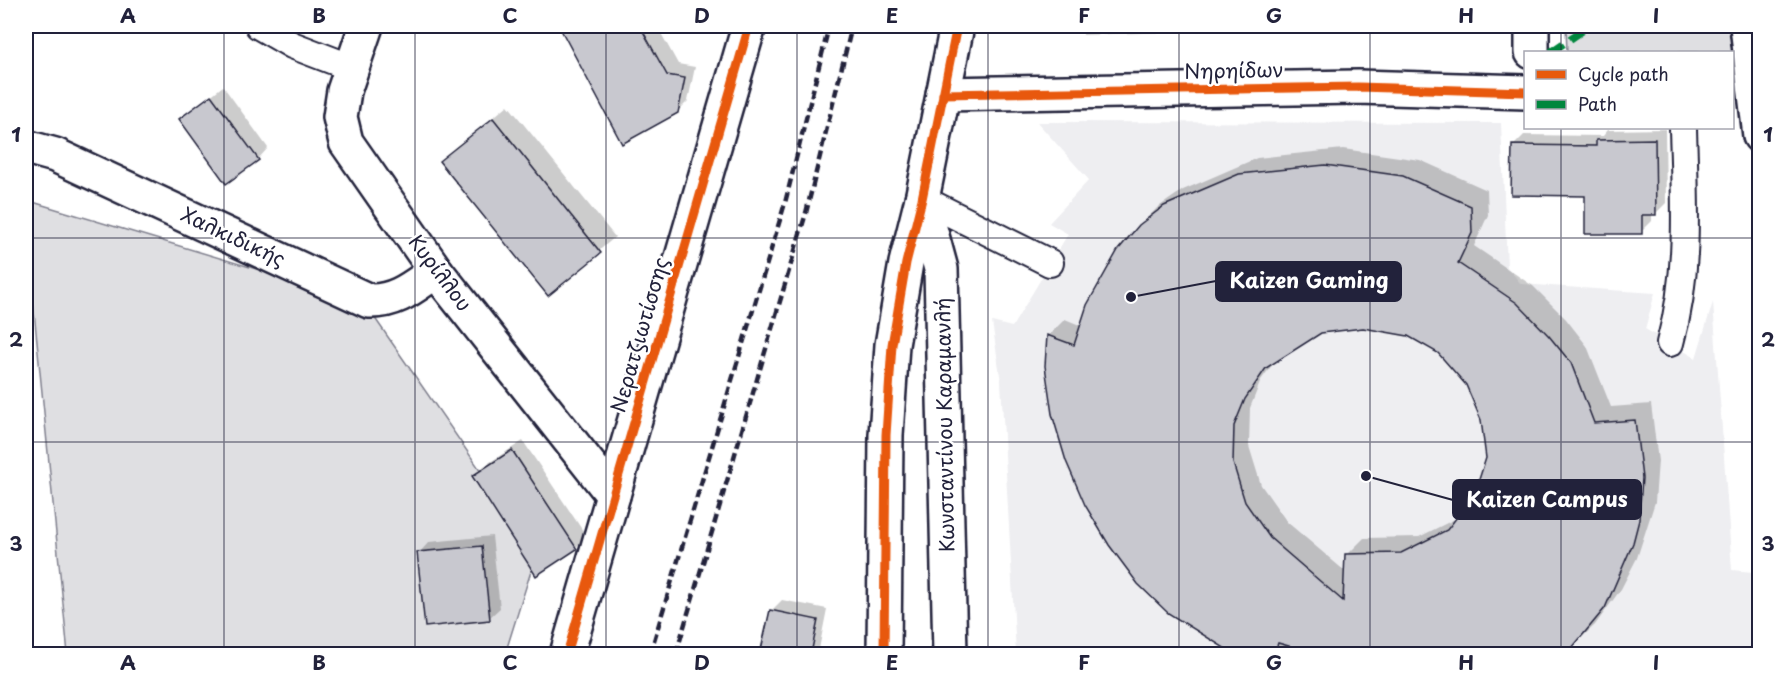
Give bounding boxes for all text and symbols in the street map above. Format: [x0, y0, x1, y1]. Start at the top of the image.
text: A [120, 0, 136, 30]
text: B [312, 0, 326, 30]
text: C [502, 0, 518, 30]
text: D [694, 0, 710, 30]
text: E [886, 0, 898, 30]
text: F [1078, 0, 1090, 30]
text: G [1266, 0, 1282, 30]
text: H [1458, 0, 1474, 30]
text: I [1653, 0, 1659, 30]
legend [1524, 51, 1734, 129]
street label: Νηρηίδων [1184, 54, 1284, 86]
text: Cycle path [1578, 60, 1669, 87]
text: Path [1578, 90, 1617, 117]
text: 1 [11, 119, 21, 149]
text: 1 [1763, 119, 1773, 149]
street label: Χαλκιδικής [176, 199, 291, 273]
street label: Κυρίλλου [402, 228, 480, 317]
street label: Νερατζιωτίσσης [603, 253, 676, 416]
callout: Kaizen Gaming [1216, 262, 1401, 301]
text: Kaizen Gaming [1230, 263, 1388, 295]
street label: Κωνσταντίνου Καραμανλή [927, 298, 961, 552]
text: 2 [9, 324, 23, 354]
text: 2 [1761, 324, 1775, 354]
callout: Kaizen Campus [1453, 480, 1641, 519]
text: Kaizen Campus [1466, 482, 1628, 514]
text: 3 [9, 528, 23, 558]
text: 3 [1761, 528, 1775, 558]
text: A [120, 647, 136, 677]
text: B [312, 647, 326, 677]
text: C [502, 647, 518, 677]
text: D [694, 647, 710, 677]
text: E [886, 647, 898, 677]
text: F [1078, 647, 1090, 677]
text: G [1266, 647, 1282, 677]
text: H [1458, 647, 1474, 677]
text: I [1653, 647, 1659, 677]

